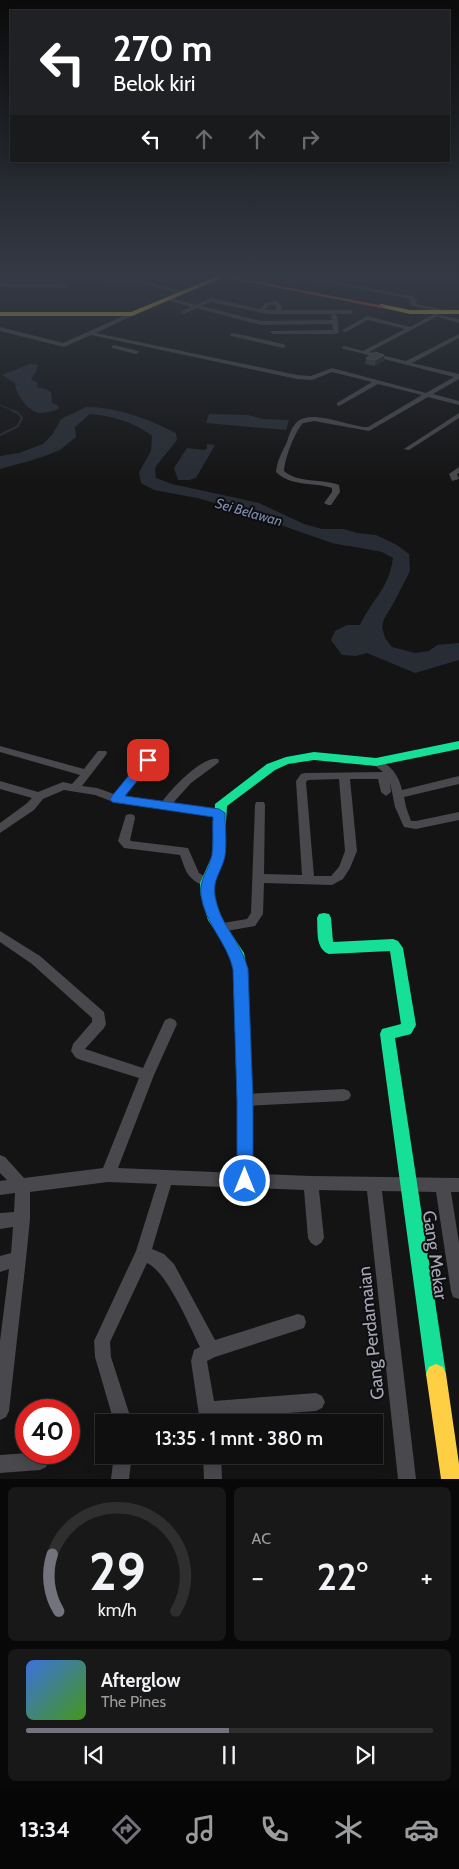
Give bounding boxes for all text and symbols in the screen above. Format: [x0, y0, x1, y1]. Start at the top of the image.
text: 270 m [113, 27, 212, 70]
icon: left [30, 30, 95, 95]
text: Belok kiri [113, 70, 196, 97]
icon: left [137, 125, 165, 153]
icon: ahead [190, 125, 218, 153]
icon: ahead [243, 125, 271, 153]
icon: right [296, 125, 324, 153]
water label: Sei Belawan [213, 494, 285, 530]
pin [127, 739, 169, 781]
icon: arrive [134, 746, 162, 774]
position arrow [218, 1154, 270, 1206]
street label: Gang Mekar [418, 1209, 452, 1301]
street label: Gang Perdamaian [353, 1265, 389, 1401]
speed limit sign: 40 [15, 1399, 80, 1464]
text: 13:35 · 1 mnt · 380 m [155, 1427, 323, 1450]
text: AC [252, 1529, 271, 1548]
text: 29 [88, 1540, 145, 1603]
text: 22° [317, 1553, 368, 1600]
text: − [252, 1560, 264, 1594]
text: + [421, 1560, 433, 1594]
text: km/h [97, 1599, 136, 1620]
text: Afterglow [101, 1669, 181, 1692]
text: The Pines [101, 1692, 166, 1711]
icon: previous [80, 1741, 108, 1769]
icon: pause [215, 1741, 243, 1769]
icon: next [351, 1741, 379, 1769]
icon: directions [109, 1812, 144, 1847]
icon: music [183, 1812, 218, 1847]
icon: phone [257, 1812, 292, 1847]
icon: climate [331, 1812, 366, 1847]
icon: car [404, 1812, 439, 1847]
text: 13:34 [19, 1816, 70, 1843]

